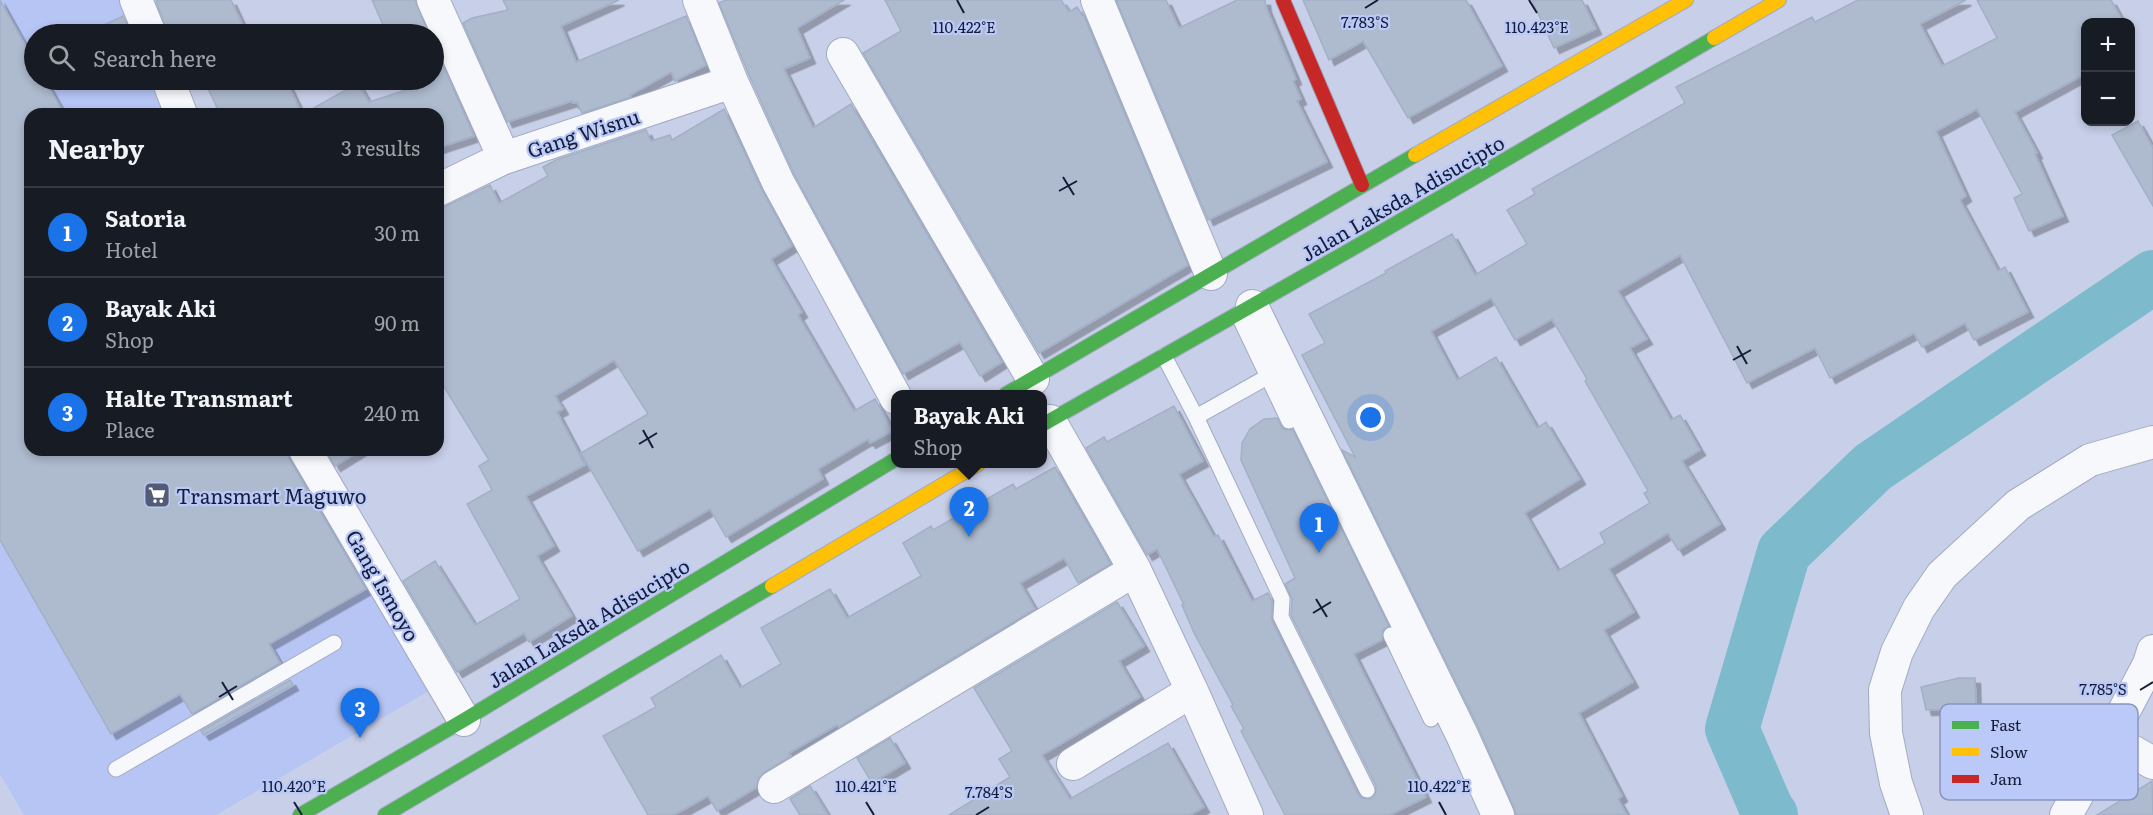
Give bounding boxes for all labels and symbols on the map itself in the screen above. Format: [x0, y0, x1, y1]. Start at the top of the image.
text: 7.783°S [1341, 10, 1389, 33]
text: 110.422°E [932, 15, 996, 38]
text: 110.423°E [1505, 15, 1569, 38]
street label: Gang Wisnu [523, 100, 643, 164]
street label: Jalan Laksda Adisucipto [1295, 126, 1509, 268]
your location [1356, 403, 1385, 432]
supermarket icon: Transmart Maguwo [142, 480, 172, 510]
place label: Transmart Maguwo [176, 480, 366, 510]
pin: 2 [950, 488, 988, 537]
pin: 1 [1300, 504, 1338, 553]
street label: Gang Ismoyo [340, 524, 428, 646]
street label: Jalan Laksda Adisucipto [481, 550, 695, 694]
text: 7.785°S [2079, 677, 2127, 700]
pin: 3 [340, 688, 380, 738]
legend [1940, 704, 2138, 800]
text: Fast [1990, 712, 2022, 736]
text: Slow [1990, 739, 2028, 763]
text: Jam [1990, 766, 2023, 790]
text: 110.420°E [262, 774, 326, 797]
text: 110.421°E [835, 774, 897, 797]
text: 110.422°E [1407, 774, 1471, 797]
text: 7.784°S [965, 780, 1013, 803]

